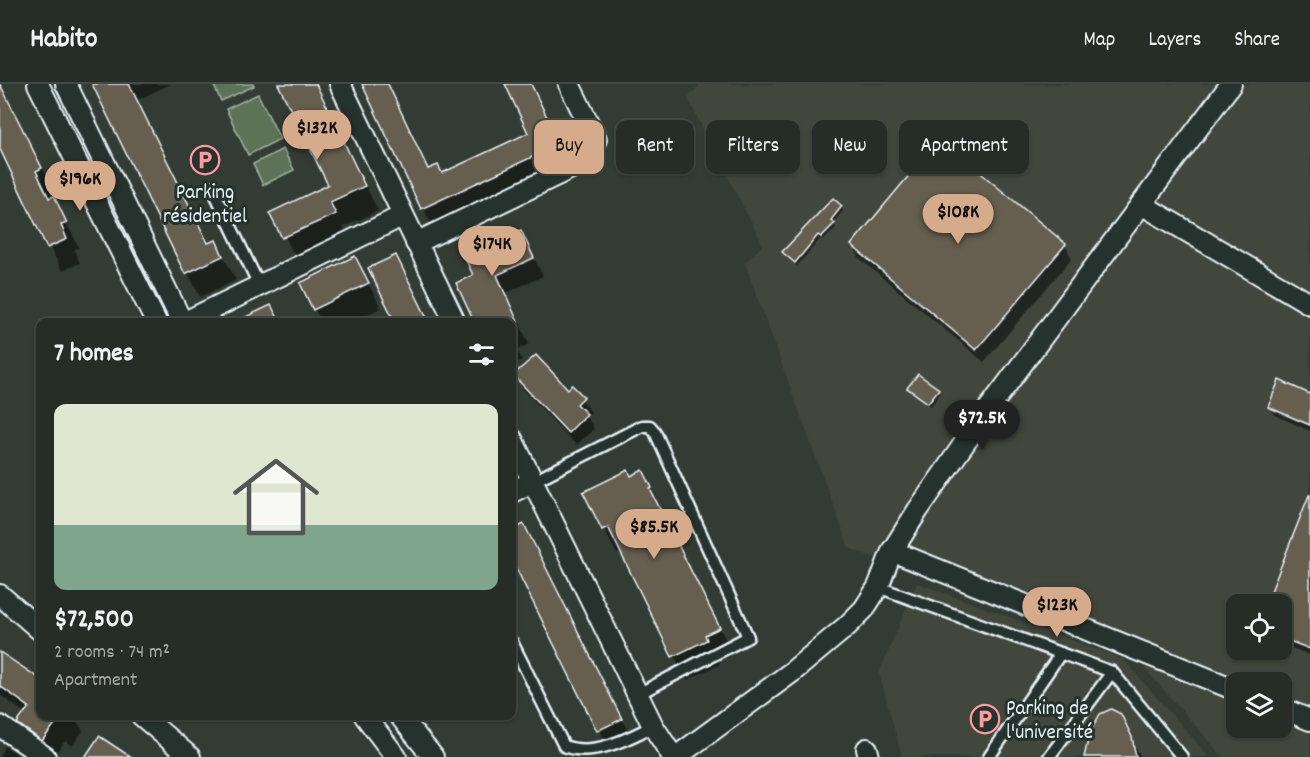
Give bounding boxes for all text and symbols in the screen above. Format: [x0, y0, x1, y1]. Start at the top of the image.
text: Habito [30, 21, 98, 61]
text: Map [1084, 26, 1115, 56]
text: Layers [1148, 26, 1201, 56]
text: Share [1234, 26, 1280, 56]
pin: $132K [275, 110, 359, 161]
text: $132K [296, 115, 338, 143]
chip: Buy [534, 120, 604, 174]
chip: Rent [616, 120, 694, 174]
chip: Filters [706, 120, 800, 174]
chip: New [812, 120, 887, 174]
chip: Apartment [899, 120, 1029, 174]
parking icon: Parking résidentiel [189, 144, 221, 176]
pin: $196K [38, 161, 122, 212]
text: $196K [59, 166, 101, 194]
place label: Parking résidentiel [163, 179, 247, 233]
pin: $108K [916, 194, 1000, 245]
text: $108K [937, 199, 979, 227]
pin: $174K [450, 226, 534, 277]
text: $174K [472, 231, 512, 259]
text: 7 homes [54, 336, 134, 373]
icon: filters [465, 338, 498, 371]
pin: $72.5K [933, 400, 1031, 451]
text: $72.5K [958, 405, 1006, 433]
icon: home [222, 443, 330, 551]
pin: $85.5K [605, 509, 703, 560]
text: $85.5K [629, 514, 679, 542]
pin: $123K [1015, 587, 1099, 638]
text: $123K [1036, 592, 1078, 620]
map controls [1226, 594, 1292, 738]
button: locate [1226, 594, 1292, 660]
text: $72,500 [54, 602, 134, 639]
text: 2 rooms · 74 m² [54, 639, 170, 667]
text: Apartment [54, 667, 137, 695]
button: layers [1226, 672, 1292, 738]
place label: Parking de l'université [1006, 695, 1093, 749]
parking icon: Parking de l'université [969, 703, 1001, 735]

